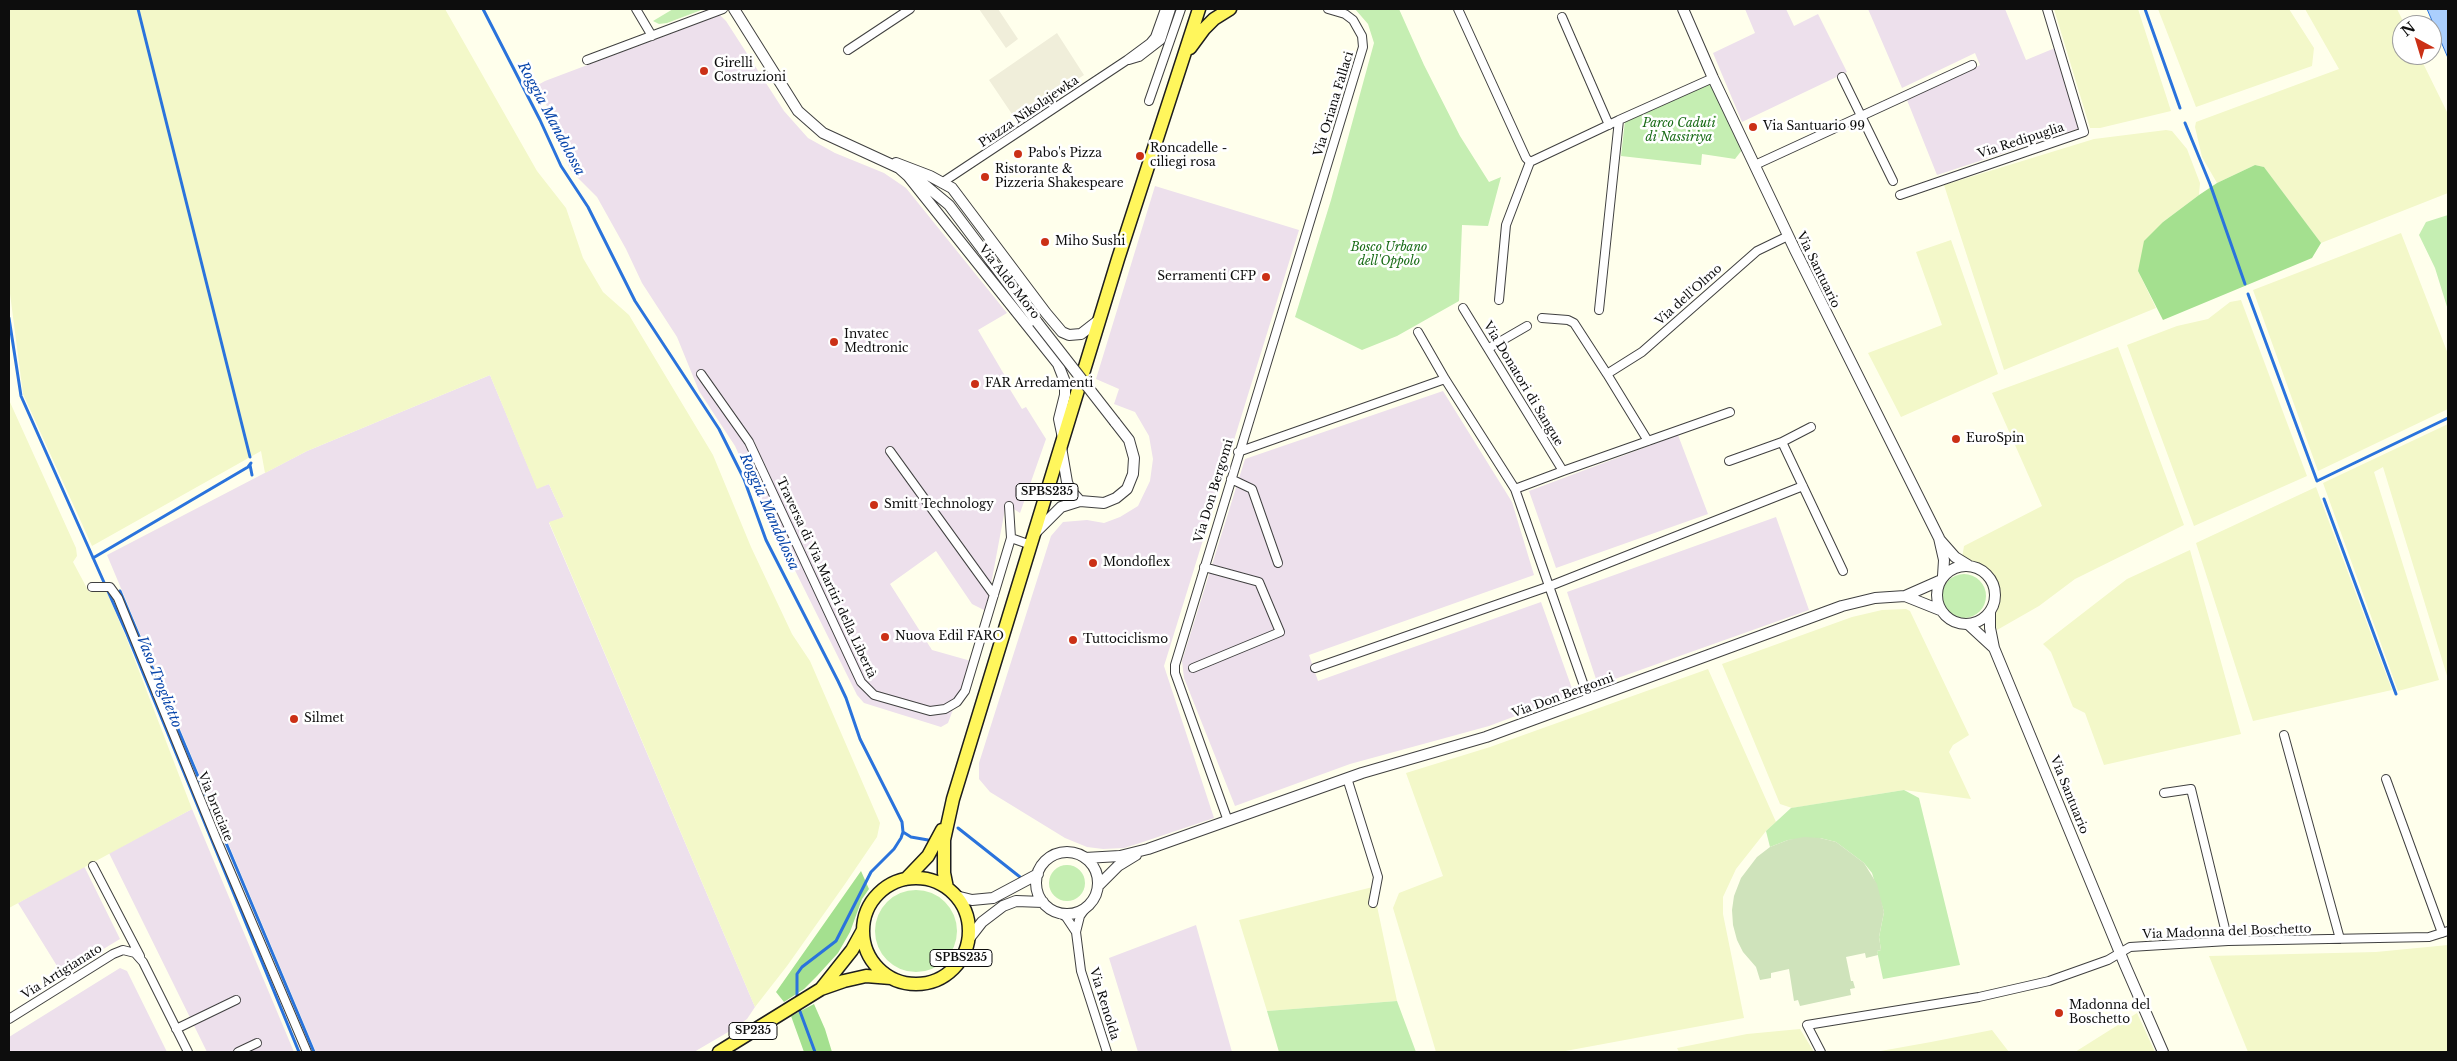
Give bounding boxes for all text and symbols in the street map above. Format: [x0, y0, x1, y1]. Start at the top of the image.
north arrow [2392, 15, 2442, 65]
text: N [2397, 18, 2419, 40]
street label: Via Oriana Fallaci [1311, 50, 1357, 158]
place label: Girelli Costruzioni [714, 57, 786, 85]
water label: Roggia Mandolossa [514, 59, 588, 179]
marker: Girelli Costruzioni [698, 65, 710, 77]
street label: Piazza Nikolajewka [976, 73, 1082, 151]
park label: Parco Caduti di Nassiriya [1642, 117, 1716, 145]
place label: Via Santuario 99 [1763, 120, 1865, 134]
street label: Via Redipuglia [1976, 120, 2066, 162]
marker: Via Santuario 99 [1747, 121, 1759, 133]
place label: Roncadelle - ciliegi rosa [1150, 142, 1227, 170]
place label: Pabo's Pizza [1028, 147, 1102, 161]
marker: Pabo's Pizza [1012, 148, 1024, 160]
marker: Roncadelle - ciliegi rosa [1134, 150, 1146, 162]
place label: Ristorante & Pizzeria Shakespeare [995, 163, 1124, 191]
marker: Ristorante & Pizzeria Shakespeare [979, 171, 991, 183]
street label: Via Santuario [1793, 230, 1843, 310]
place label: Miho Sushi [1055, 235, 1125, 249]
marker: Miho Sushi [1039, 236, 1051, 248]
park label: Bosco Urbano dell'Oppolo [1351, 241, 1427, 269]
street label: Via Aldo Moro [976, 242, 1042, 322]
street label: Via dell'Olmo [1653, 261, 1725, 329]
place label: Serramenti CFP [1157, 270, 1256, 284]
marker: Serramenti CFP [1260, 271, 1272, 283]
street label: Via Donatori di Sangue [1480, 319, 1566, 449]
place label: Invatec Medtronic [844, 328, 909, 356]
marker: Invatec Medtronic [828, 336, 840, 348]
place label: FAR Arredamenti [985, 377, 1093, 391]
marker: FAR Arredamenti [969, 378, 981, 390]
place label: EuroSpin [1966, 432, 2024, 446]
marker: EuroSpin [1950, 433, 1962, 445]
street label: Via Don Bergomi [1191, 438, 1237, 544]
water label: Roggia Mandolossa [736, 451, 802, 573]
street label: Traversa di Via Martiri della Libertà [773, 475, 879, 681]
road number: SPBS235 [1016, 484, 1078, 501]
place label: Smitt Technology [884, 498, 994, 512]
marker: Smitt Technology [868, 499, 880, 511]
place label: Mondoflex [1103, 556, 1170, 570]
marker: Mondoflex [1087, 557, 1099, 569]
place label: Nuova Edil FARO [895, 630, 1004, 644]
marker: Nuova Edil FARO [879, 631, 891, 643]
place label: Tuttociclismo [1083, 633, 1168, 647]
water label: Vaso Troglietto [133, 634, 185, 730]
marker: Tuttociclismo [1067, 634, 1079, 646]
street label: Via Don Bergomi [1510, 671, 1616, 721]
place label: Silmet [304, 712, 344, 726]
marker: Silmet [288, 713, 300, 725]
street label: Via Santuario [2047, 754, 2091, 836]
street label: Via bruciate [195, 770, 235, 844]
street label: Via Madonna del Boschetto [2142, 922, 2312, 942]
street label: Via Artigianato [19, 941, 105, 1003]
road number: SPBS235 [930, 950, 992, 966]
street label: Via Renolda [1086, 966, 1122, 1042]
place label: Madonna del Boschetto [2069, 999, 2150, 1027]
marker: Madonna del Boschetto [2053, 1007, 2065, 1019]
road number: SP235 [729, 1022, 777, 1040]

